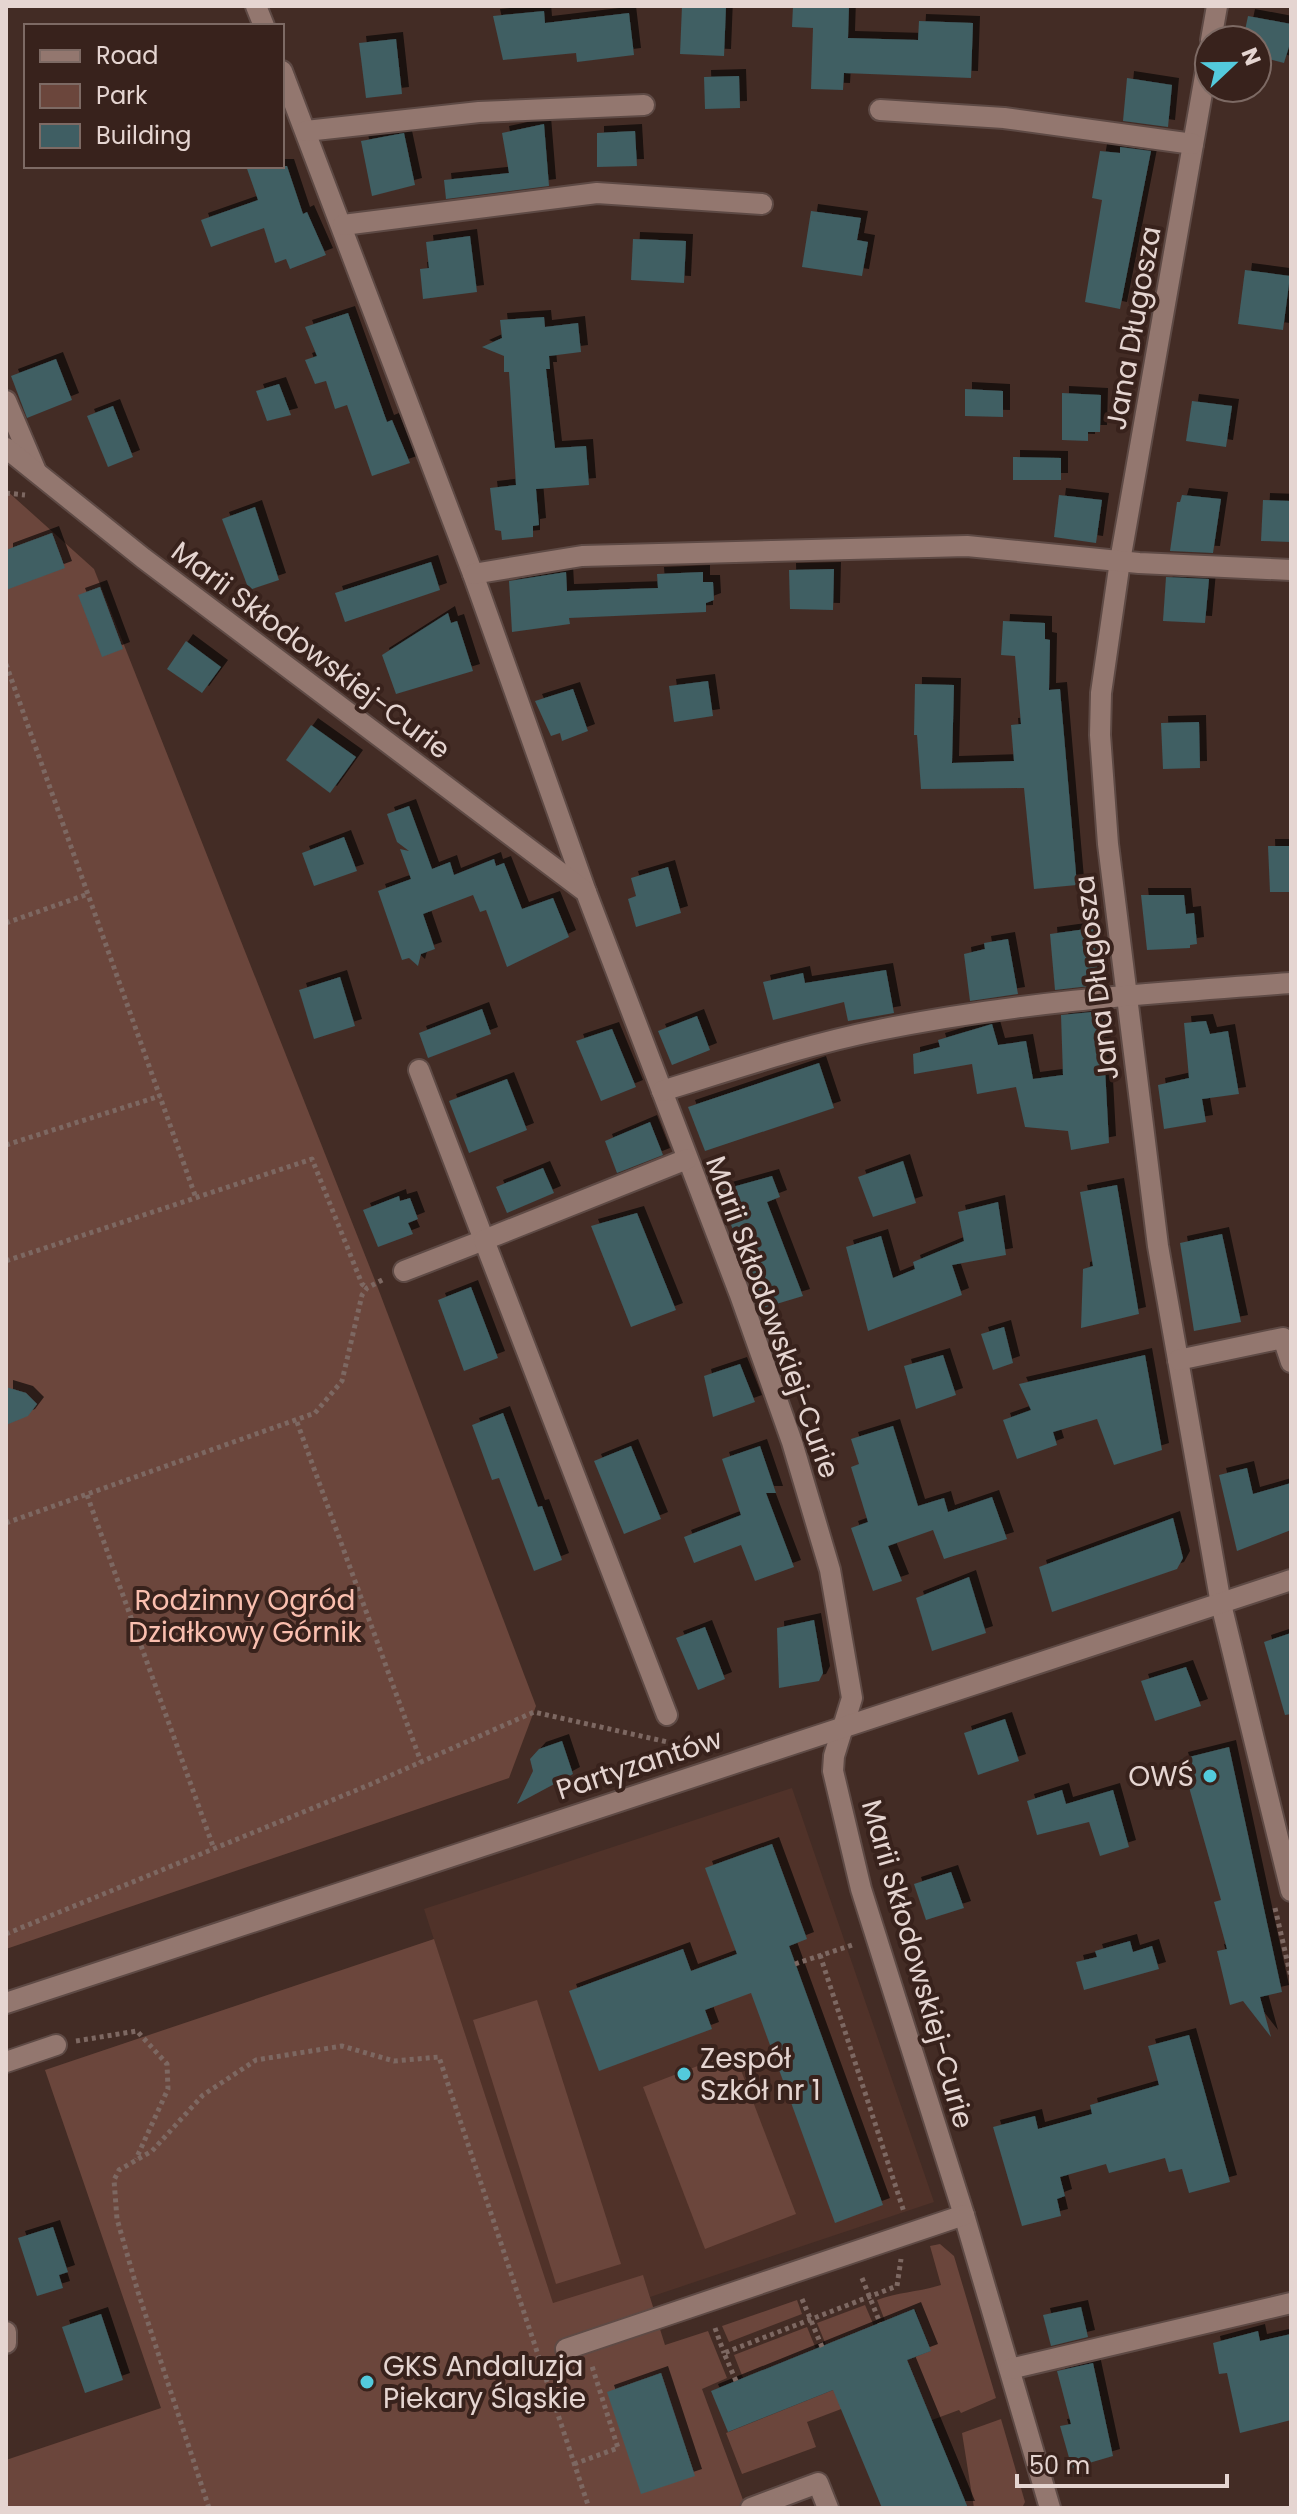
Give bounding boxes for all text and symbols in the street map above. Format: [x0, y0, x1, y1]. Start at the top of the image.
legend [24, 24, 284, 168]
north arrow [1193, 24, 1273, 104]
text: Road [96, 39, 158, 72]
text: N [1234, 43, 1269, 70]
text: Park [96, 79, 148, 112]
text: Building [96, 119, 192, 152]
street label: Jana Długosza [1096, 223, 1171, 433]
street label: Marii Skłodowskiej-Curie [163, 532, 458, 768]
street label: Jana Długosza [1065, 873, 1128, 1083]
street label: Marii Skłodowskiej-Curie [696, 1151, 849, 1484]
park label: Rodzinny Ogród Działkowy Górnik [128, 1581, 362, 1652]
street label: Partyzantów [551, 1719, 727, 1810]
place label: OWŚ [1128, 1757, 1194, 1796]
marker: OWŚ [1201, 1767, 1219, 1785]
street label: Marii Skłodowskiej-Curie [852, 1795, 983, 2133]
place label: Zespół Szkół nr 1 [700, 2039, 821, 2110]
marker: Zespół Szkół nr 1 [675, 2065, 693, 2083]
place label: GKS Andaluzja Piekary Śląskie [383, 2347, 586, 2418]
marker: GKS Andaluzja Piekary Śląskie [358, 2373, 376, 2391]
scale bar [1017, 2438, 1227, 2488]
text: 50 m [1029, 2449, 1090, 2482]

